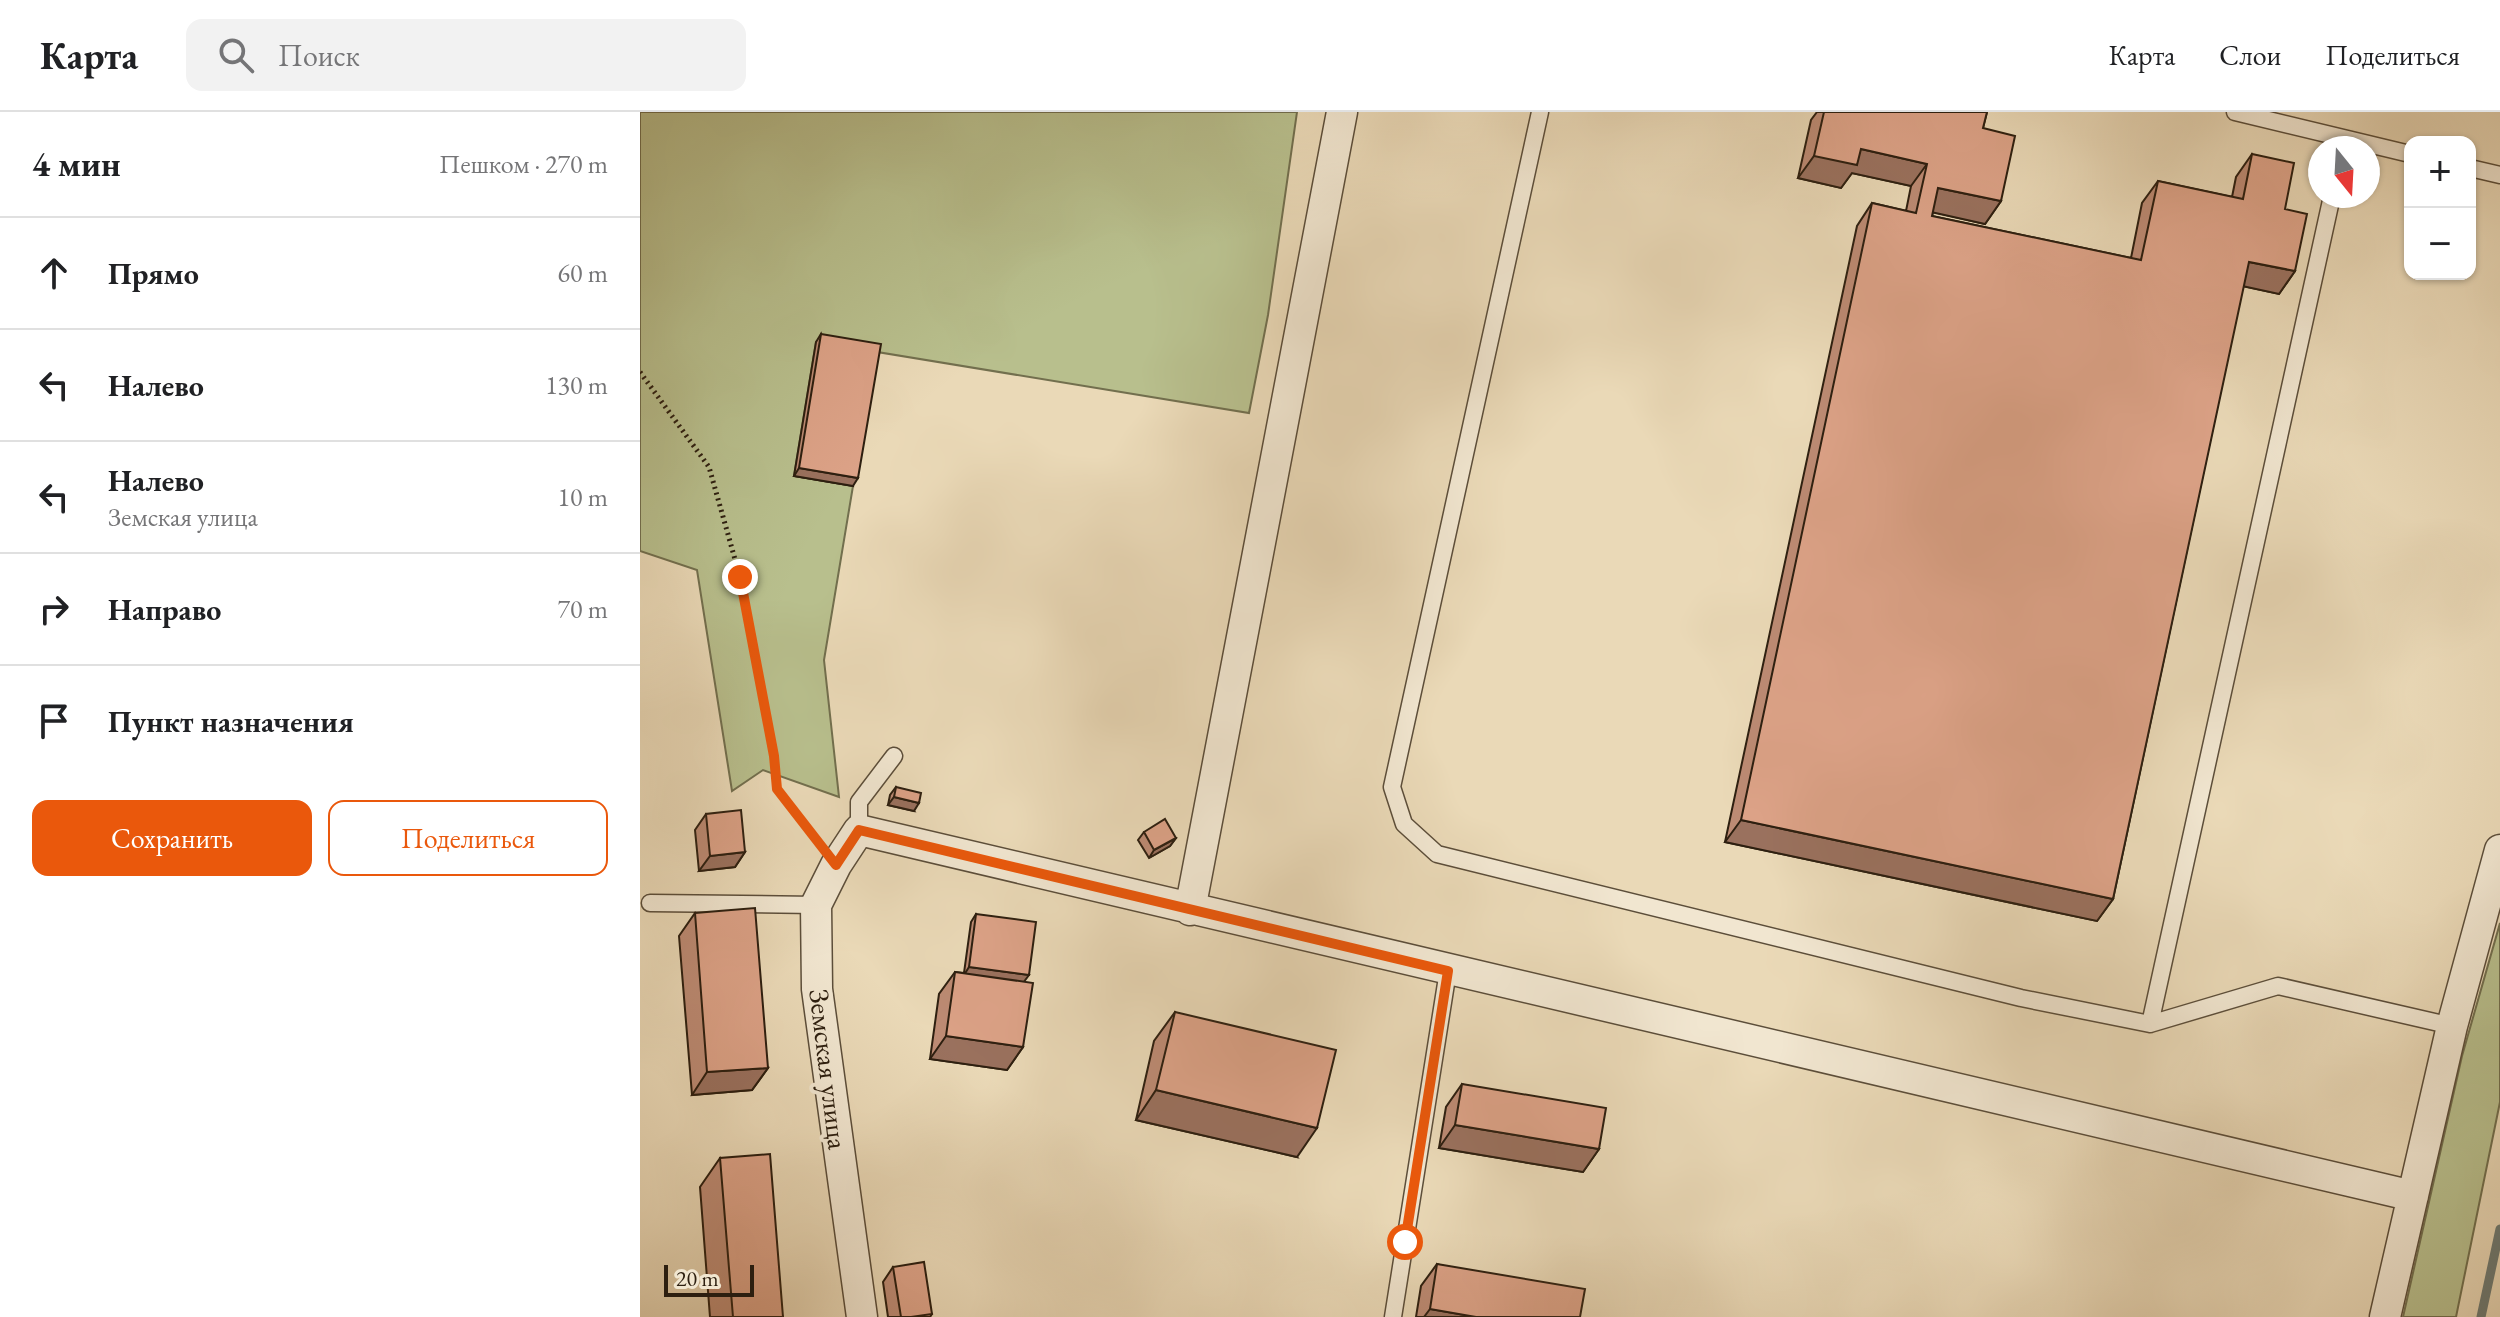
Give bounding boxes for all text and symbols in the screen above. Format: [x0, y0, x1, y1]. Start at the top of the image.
search box [186, 19, 746, 91]
text: Карта [40, 31, 138, 80]
icon: search [214, 33, 258, 77]
text: Поиск [278, 36, 360, 75]
text: Карта [2108, 37, 2175, 73]
text: Слои [2219, 37, 2281, 73]
text: Поделиться [2325, 37, 2460, 73]
north arrow [2308, 136, 2380, 208]
map controls [2404, 136, 2476, 280]
button: + [2404, 136, 2476, 208]
text: 4 мин [32, 142, 121, 186]
text: Пешком · 270 m [439, 147, 608, 181]
button: − [2404, 208, 2476, 280]
icon: ahead [32, 251, 76, 295]
text: Прямо [108, 254, 199, 293]
text: 60 m [558, 256, 608, 290]
icon: left [32, 363, 76, 407]
text: Налево [108, 366, 204, 405]
text: 130 m [545, 368, 608, 402]
text: Налево [108, 461, 204, 500]
icon: left [32, 475, 76, 519]
text: 10 m [558, 480, 608, 514]
text: Земская улица [108, 500, 258, 534]
route end [722, 559, 758, 595]
icon: right [32, 587, 76, 631]
text: Направо [108, 590, 221, 629]
text: 70 m [558, 592, 608, 626]
icon: arrive [32, 699, 76, 743]
text: Пункт назначения [108, 702, 354, 741]
button: Сохранить [32, 800, 312, 876]
button: Поделиться [328, 800, 608, 876]
street label: Земская улица [801, 987, 857, 1152]
route start [1387, 1224, 1423, 1260]
scale bar [664, 1261, 754, 1297]
text: 20 m [676, 1264, 719, 1293]

